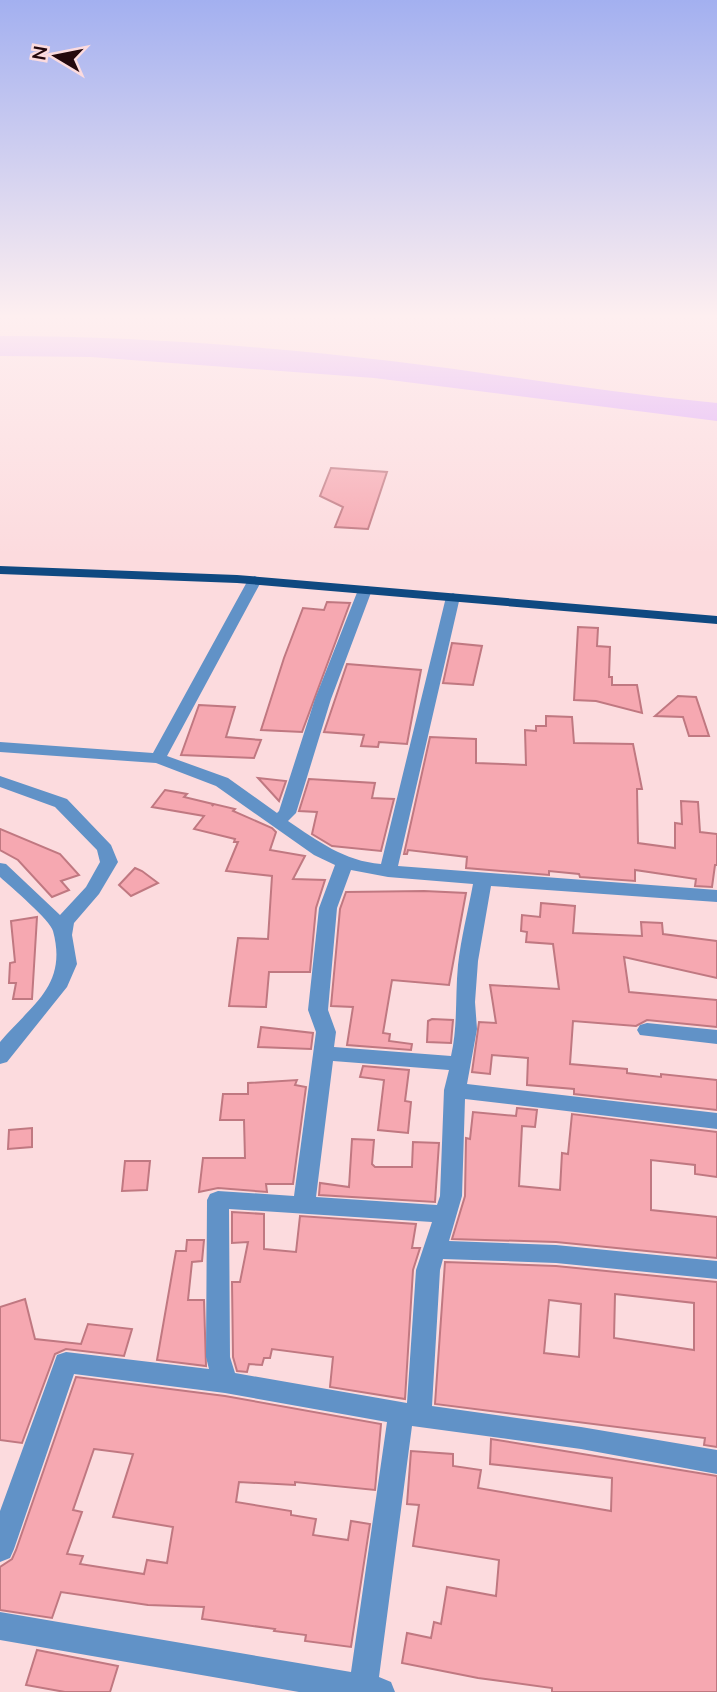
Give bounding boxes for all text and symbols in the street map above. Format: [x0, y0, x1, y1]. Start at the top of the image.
north arrow [21, 21, 91, 91]
text: N [26, 44, 52, 62]

